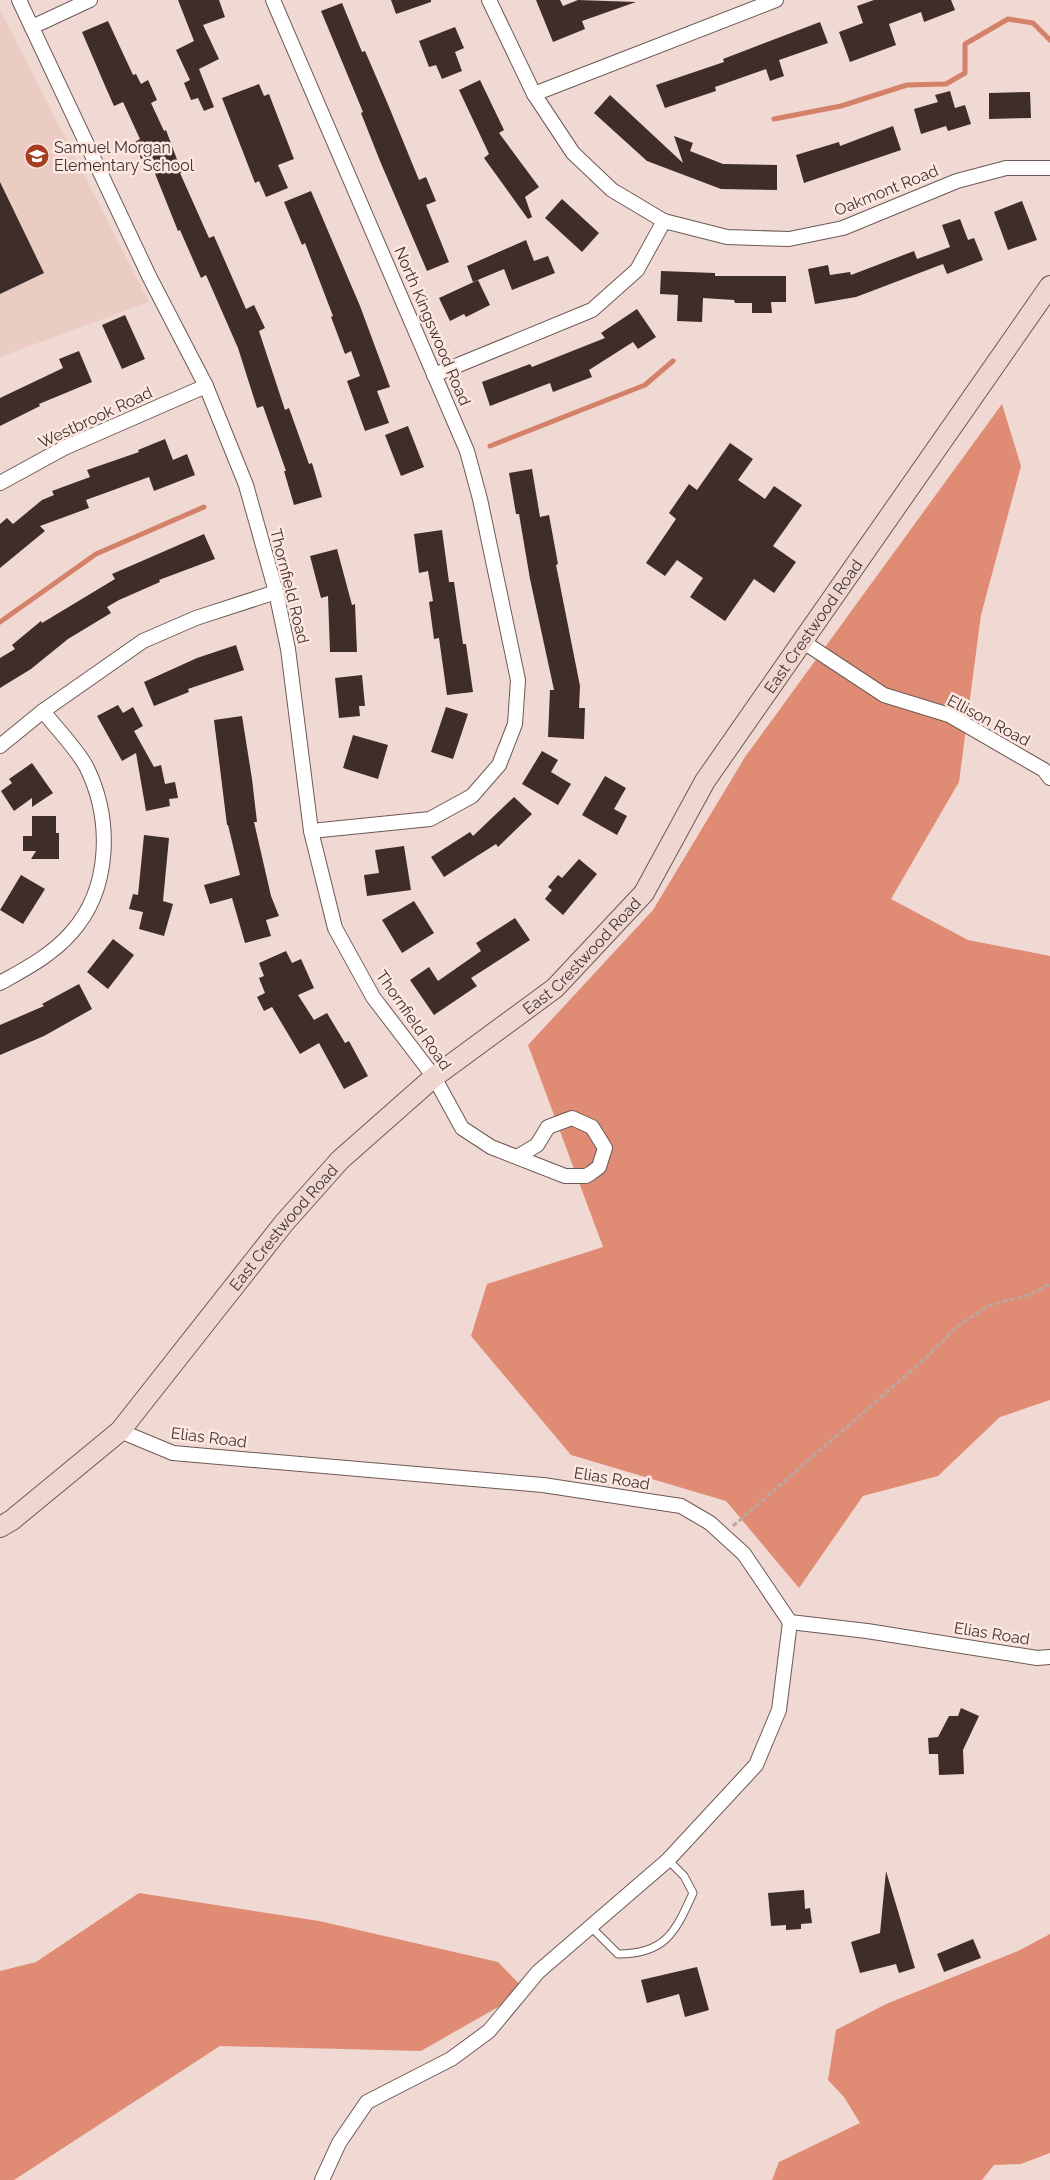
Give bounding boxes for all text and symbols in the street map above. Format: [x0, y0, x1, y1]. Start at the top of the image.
place label: Samuel Morgan Elementary School [54, 138, 195, 175]
school or university icon: Samuel Morgan Elementary School [24, 143, 50, 169]
street label: Oakmont Road [831, 161, 941, 220]
street label: North Kingswood Road [390, 244, 475, 409]
street label: Westbrook Road [35, 383, 155, 452]
street label: Thornfield Road [266, 527, 313, 646]
street label: East Crestwood Road [760, 556, 866, 697]
street label: Ellison Road [944, 691, 1033, 750]
street label: East Crestwood Road [519, 894, 645, 1019]
street label: Thornfield Road [372, 967, 455, 1074]
street label: East Crestwood Road [225, 1160, 342, 1294]
street label: Elias Road [170, 1423, 248, 1452]
street label: Elias Road [573, 1463, 651, 1494]
street label: Elias Road [953, 1618, 1031, 1649]

